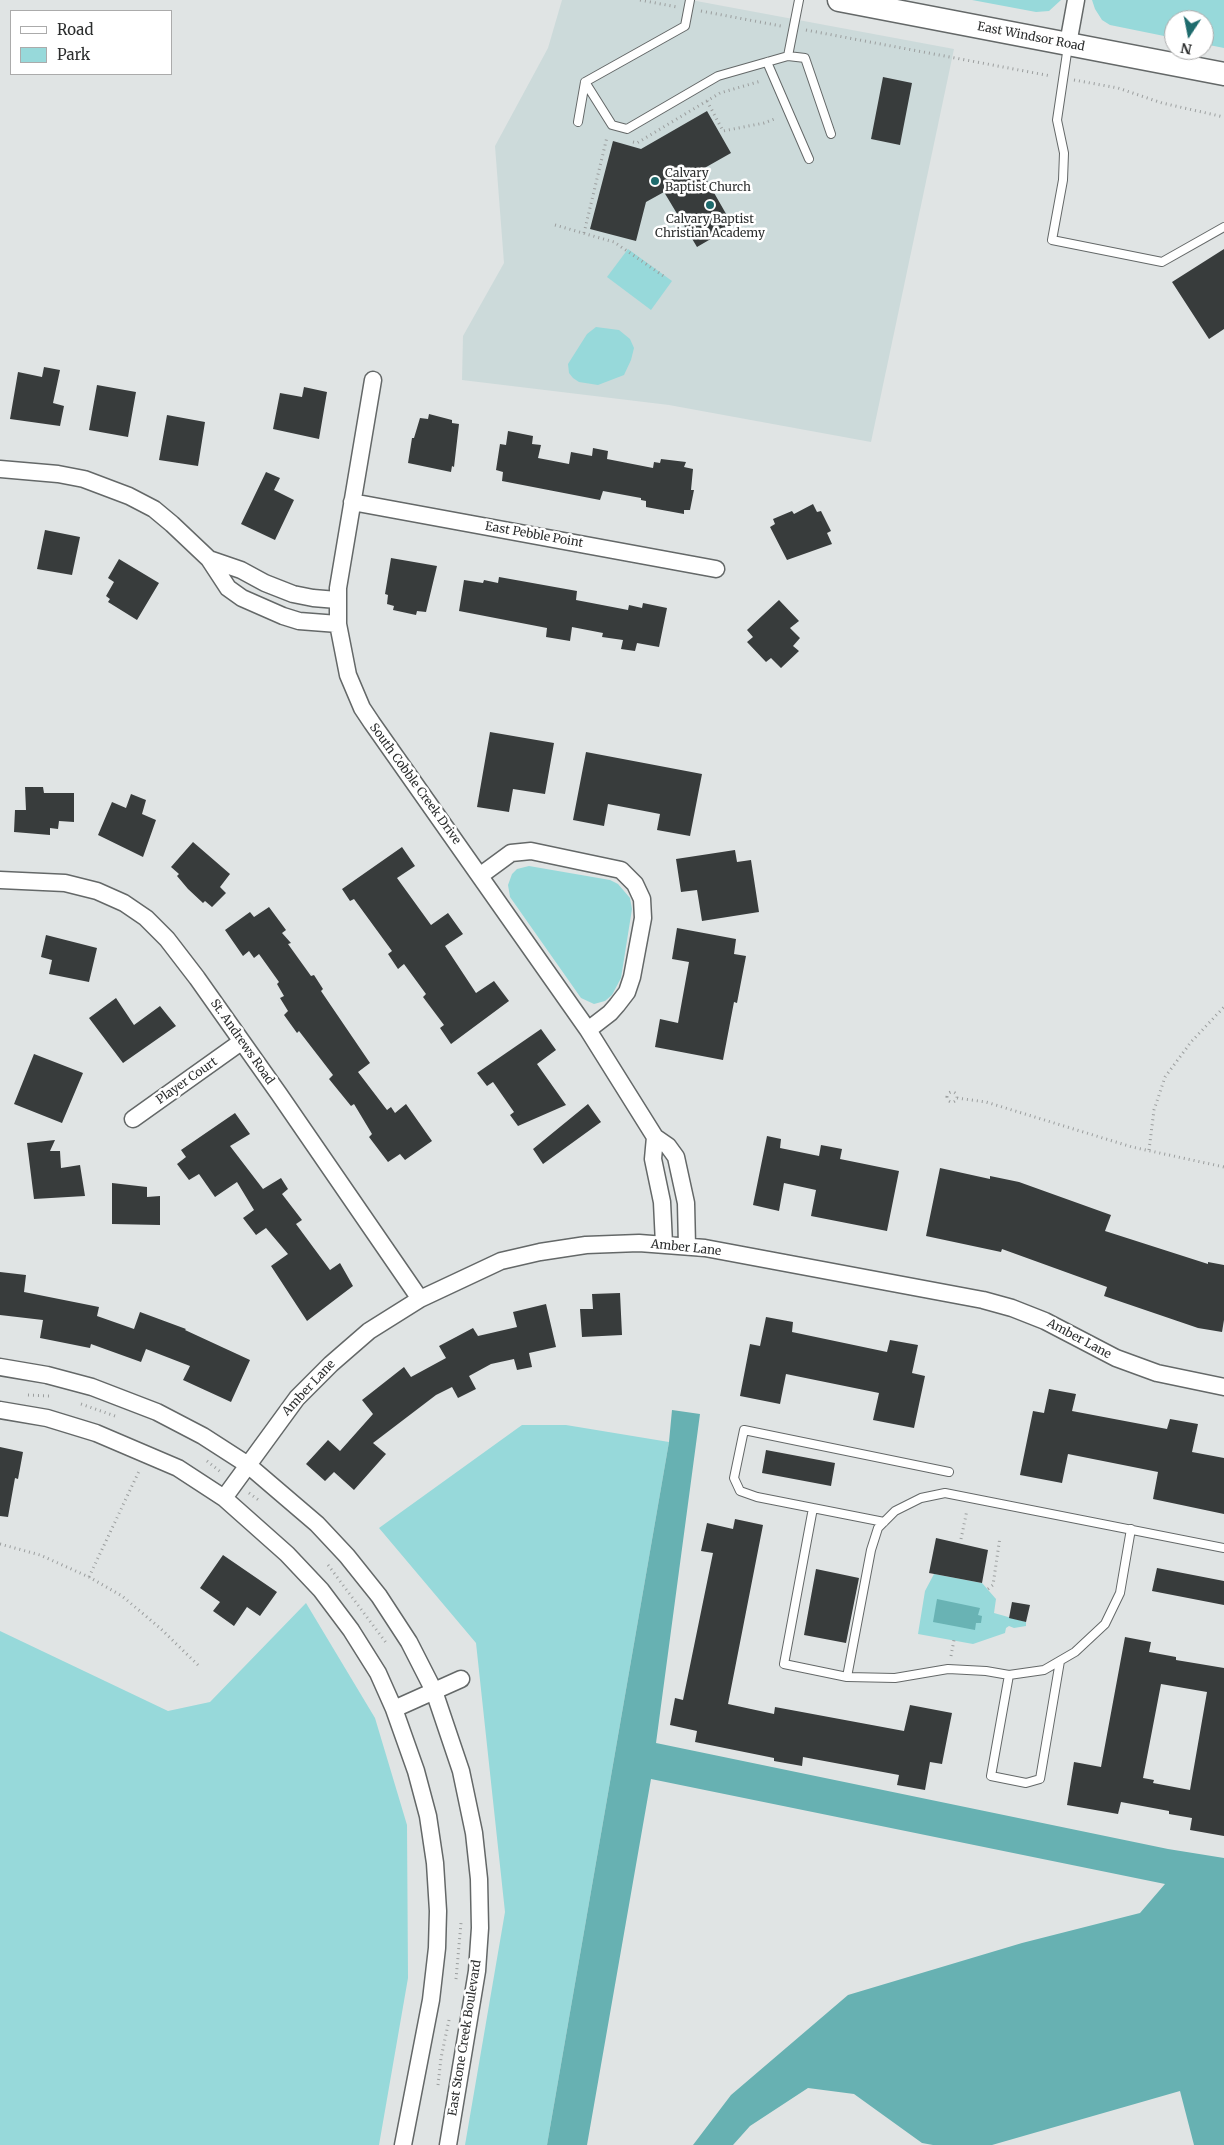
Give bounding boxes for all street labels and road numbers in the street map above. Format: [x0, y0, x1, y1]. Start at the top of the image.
street label: East Windsor Road [976, 20, 1086, 54]
street label: East Pebble Point [484, 519, 584, 551]
street label: South Cobble Creek Drive [366, 721, 464, 847]
street label: St. Andrews Road [207, 997, 277, 1087]
street label: Player Court [154, 1055, 220, 1107]
street label: Amber Lane [650, 1237, 722, 1259]
street label: Amber Lane [1044, 1316, 1114, 1362]
street label: Amber Lane [280, 1357, 338, 1419]
street label: East Stone Creek Boulevard [446, 1959, 484, 2117]

